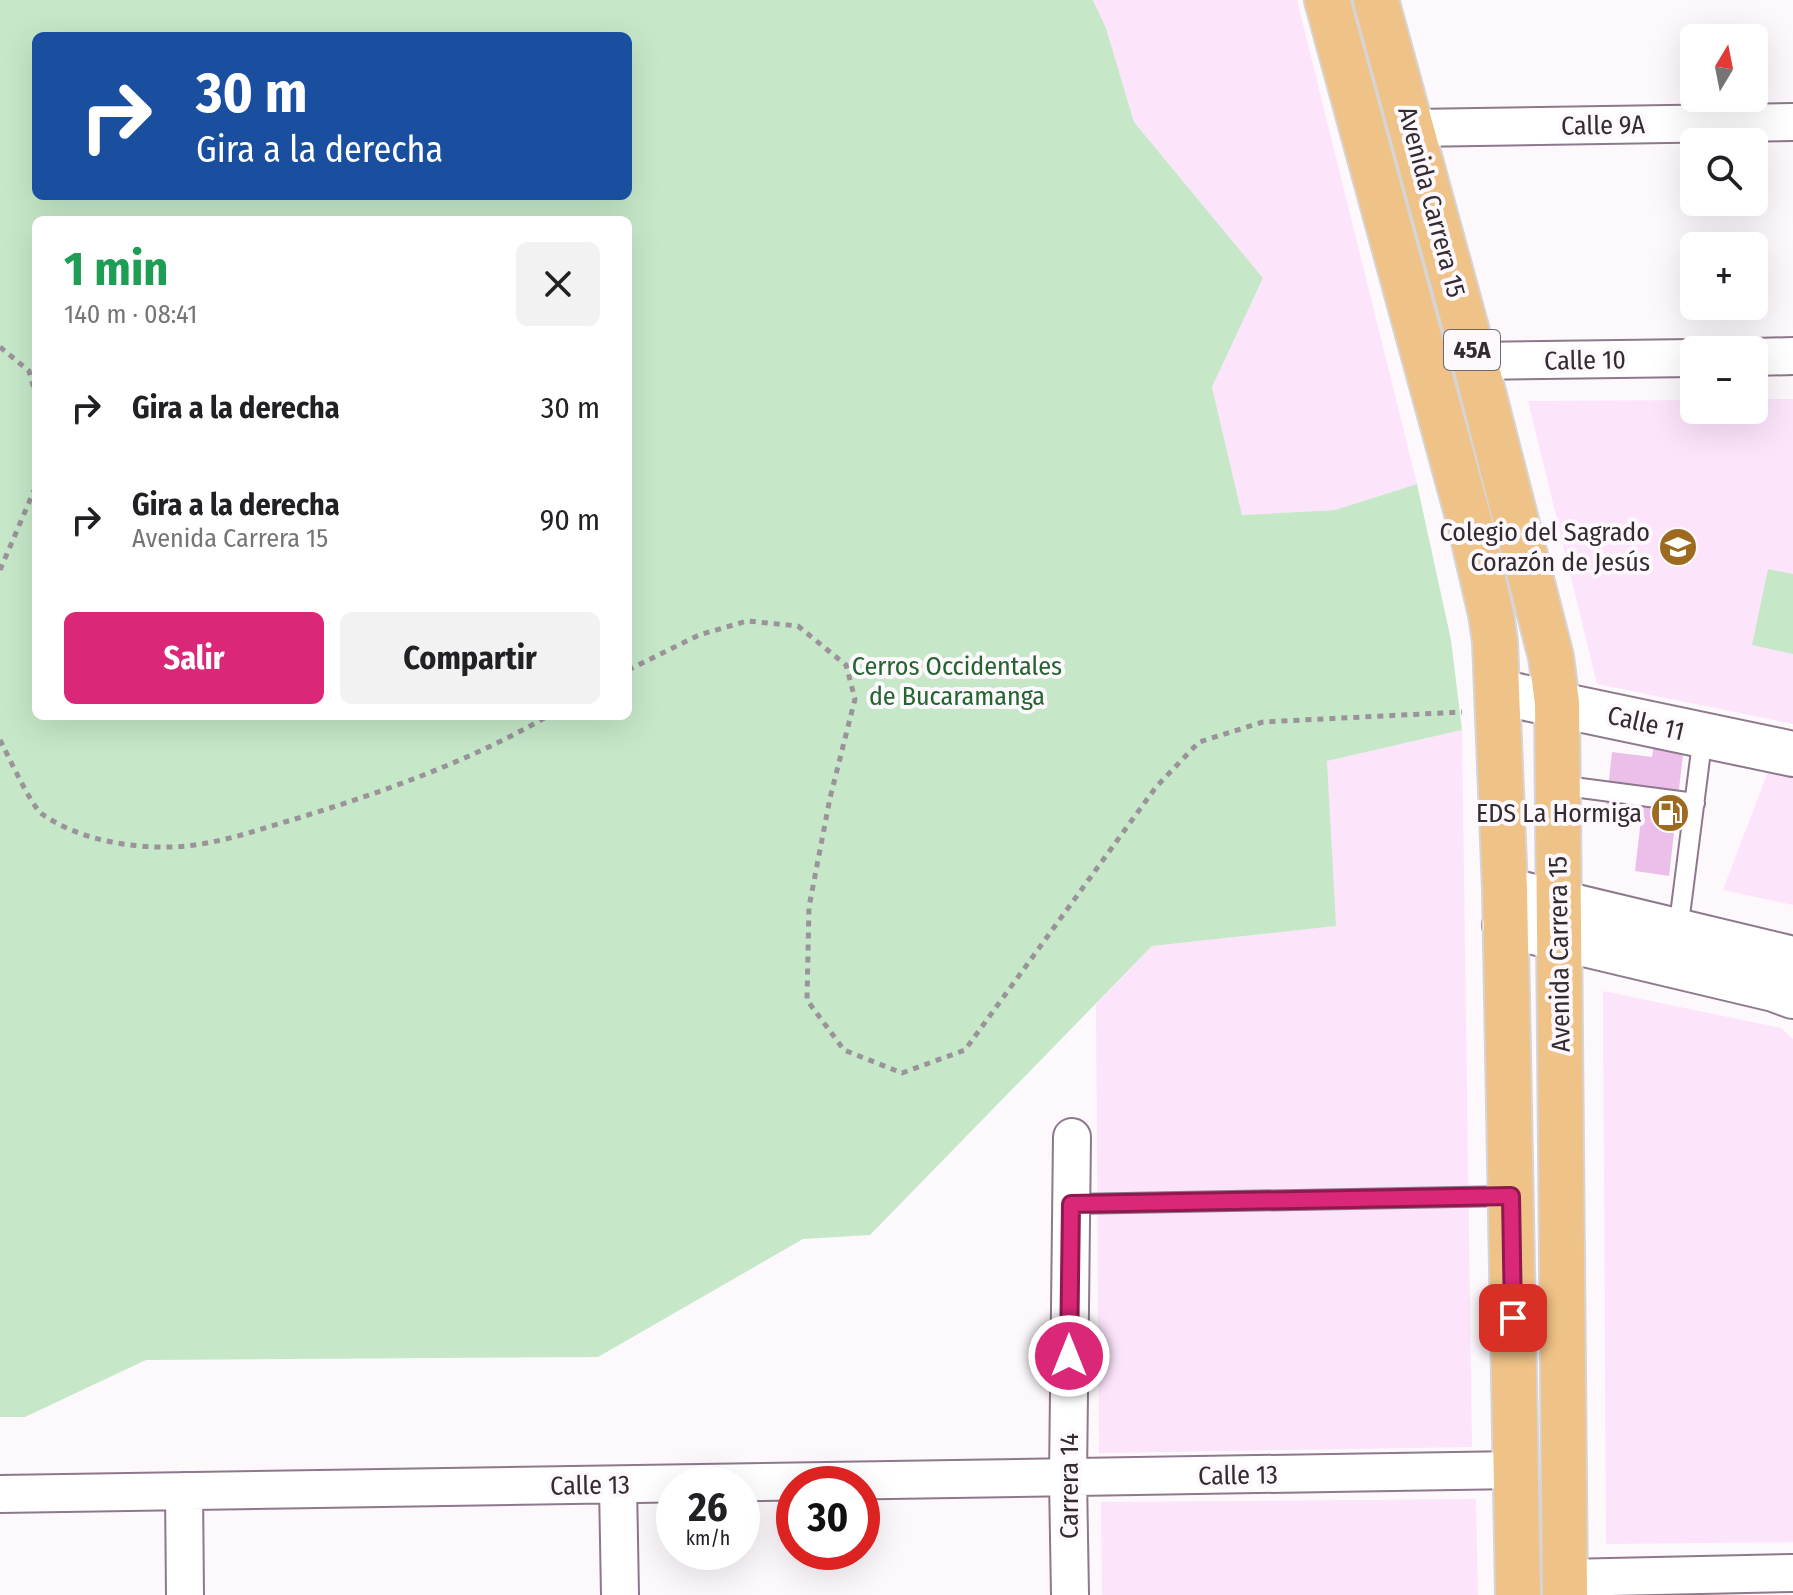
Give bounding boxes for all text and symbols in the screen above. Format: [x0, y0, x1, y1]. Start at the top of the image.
north arrow [1680, 24, 1768, 112]
map controls [1680, 24, 1768, 424]
text: 30 m [196, 60, 307, 127]
icon: right [64, 64, 168, 168]
street label: Avenida Carrera 15 [1391, 103, 1472, 301]
street label: Calle 9A [1561, 109, 1646, 142]
text: Gira a la derecha [196, 128, 443, 172]
button: search [1680, 128, 1768, 216]
button: + [1680, 232, 1768, 320]
text: 1 min [64, 240, 169, 298]
button: close [516, 242, 600, 326]
text: 140 m · 08:41 [64, 299, 197, 330]
road number: 45A [1444, 330, 1500, 370]
button: − [1680, 336, 1768, 424]
street label: Calle 10 [1544, 344, 1626, 377]
icon: right [64, 386, 108, 430]
text: Gira a la derecha [132, 390, 340, 426]
text: 30 m [541, 390, 600, 426]
text: Gira a la derecha [132, 487, 340, 523]
icon: right [64, 498, 108, 542]
text: 90 m [540, 502, 600, 538]
place label: Colegio del Sagrado Corazón de Jesús [1440, 517, 1650, 578]
text: Avenida Carrera 15 [132, 523, 328, 554]
school or university icon: Colegio del Sagrado Corazón de Jesús [1657, 526, 1699, 568]
button: Salir [64, 612, 324, 704]
button: Compartir [340, 612, 600, 704]
park label: Cerros Occidentales de Bucaramanga [852, 651, 1062, 712]
street label: Calle 11 [1604, 700, 1687, 747]
fuel station icon: EDS La Hormiga [1649, 792, 1691, 834]
place label: EDS La Hormiga [1476, 798, 1642, 829]
street label: Avenida Carrera 15 [1542, 856, 1577, 1052]
pin [1479, 1284, 1547, 1352]
icon: arrive [1491, 1296, 1535, 1340]
position arrow [1027, 1314, 1111, 1398]
street label: Carrera 14 [1054, 1433, 1085, 1539]
street label: Calle 13 [1198, 1459, 1278, 1492]
speed limit sign: 30 [776, 1466, 880, 1570]
street label: Calle 13 [550, 1469, 630, 1502]
text: 26 [688, 1484, 728, 1532]
text: km/h [686, 1526, 730, 1550]

